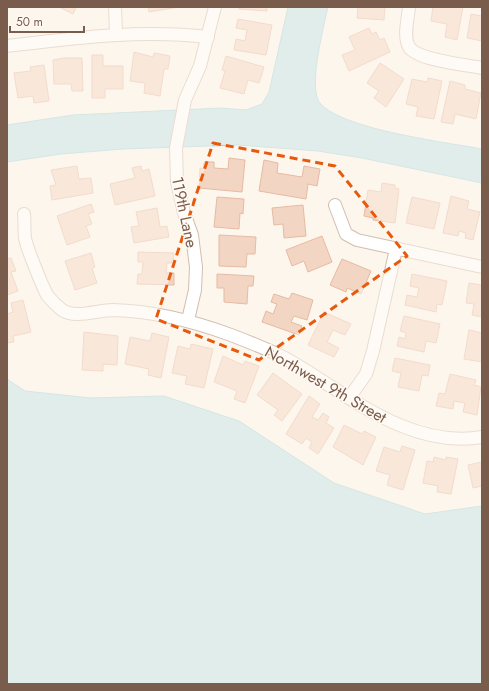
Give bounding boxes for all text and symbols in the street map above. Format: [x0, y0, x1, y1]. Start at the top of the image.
scale bar [10, 8, 84, 34]
text: 50 m [16, 13, 43, 31]
street label: 119th Lane [166, 174, 203, 250]
street label: Northwest 9th Street [261, 340, 391, 429]

